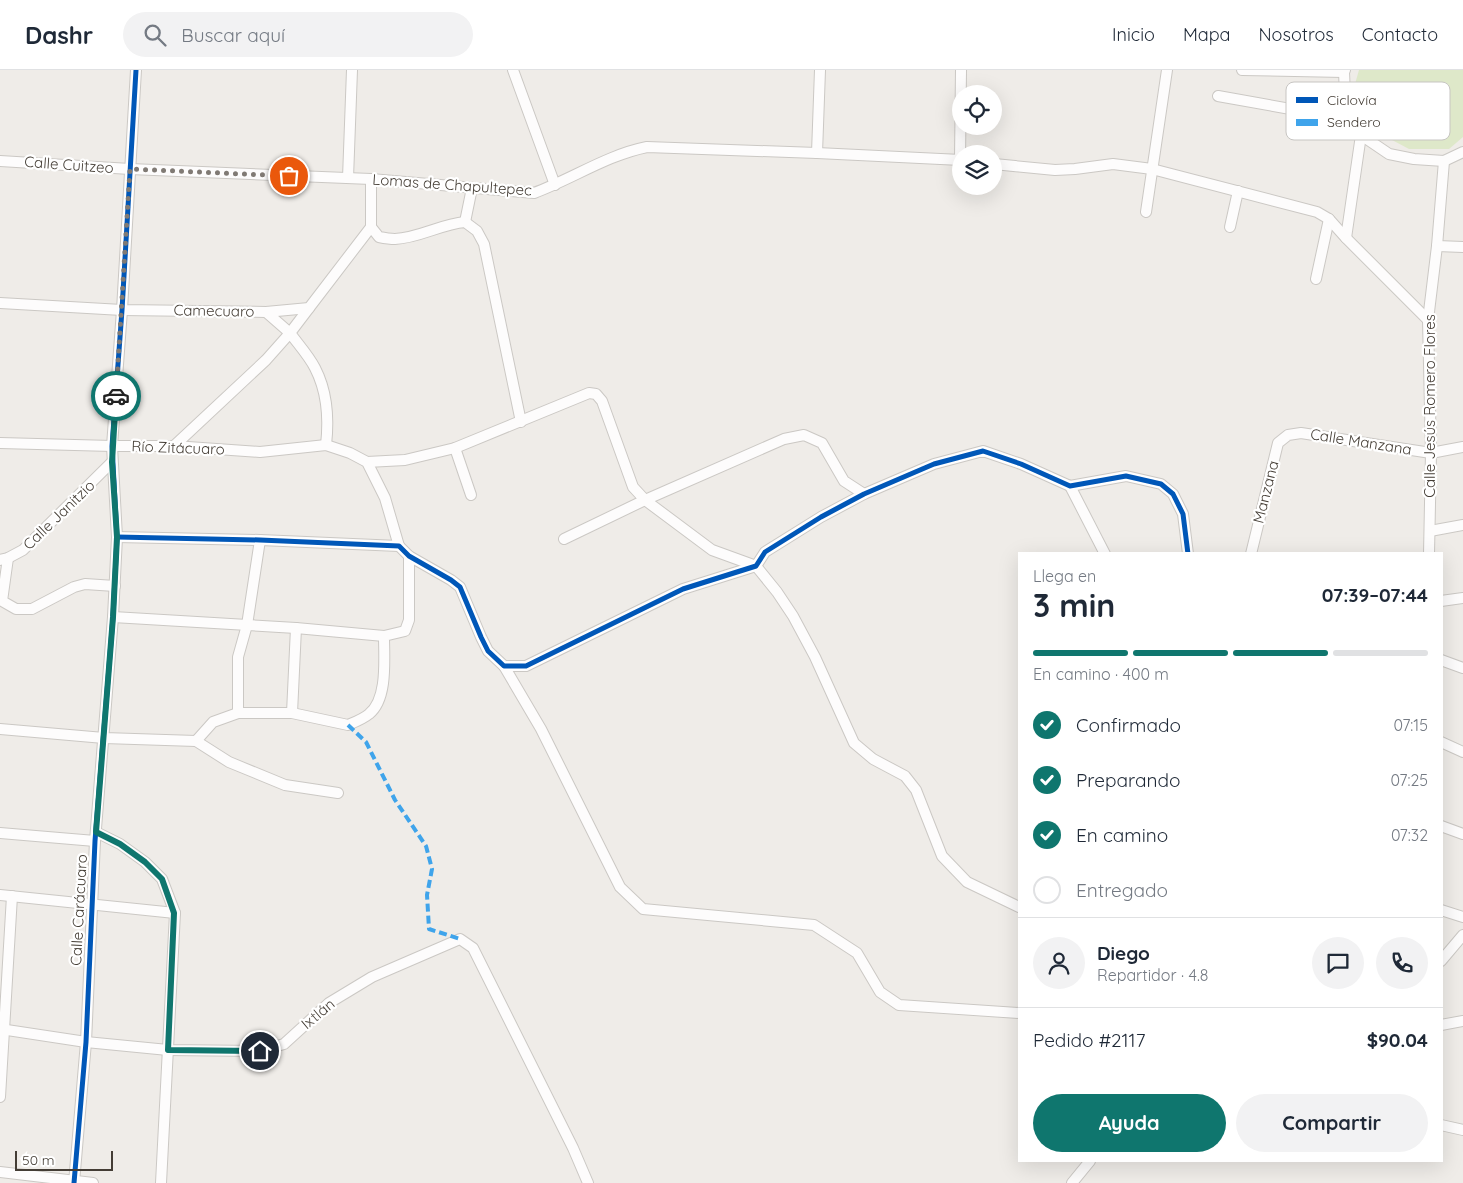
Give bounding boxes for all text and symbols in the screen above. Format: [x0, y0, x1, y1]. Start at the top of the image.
search box [123, 12, 473, 57]
text: Dashr [25, 20, 93, 50]
icon: search [141, 21, 169, 49]
text: Buscar aquí [181, 23, 285, 47]
text: Inicio [1112, 23, 1155, 46]
text: Mapa [1183, 23, 1231, 46]
text: Nosotros [1259, 23, 1334, 46]
text: Contacto [1362, 23, 1438, 46]
legend [1286, 82, 1450, 140]
map controls [952, 85, 1002, 195]
button: locate [952, 85, 1002, 135]
text: Ciclovía [1327, 91, 1377, 109]
text: Sendero [1327, 113, 1381, 131]
button: layers [952, 145, 1002, 195]
street label: Calle Cuitzeo [24, 152, 114, 177]
pin [268, 155, 310, 197]
icon: bag [275, 162, 303, 190]
street label: Lomas de Chapultepec [372, 169, 533, 200]
street label: Camecuaro [173, 300, 255, 321]
street label: Calle Jesús Romero Flores [1420, 314, 1439, 498]
courier [91, 371, 141, 421]
icon: car [102, 382, 130, 410]
street label: Calle Manzana [1309, 424, 1413, 459]
street label: Río Zitácuaro [131, 436, 225, 459]
street label: Manzana [1249, 458, 1282, 525]
street label: Calle Janitzio [19, 476, 98, 554]
text: Llega en [1033, 566, 1096, 586]
text: 07:39–07:44 [1322, 583, 1428, 607]
text: 3 min [1033, 585, 1115, 625]
text: En camino · 400 m [1033, 664, 1169, 684]
icon: check [1033, 711, 1061, 739]
text: Confirmado [1076, 713, 1181, 737]
text: 07:15 [1394, 715, 1428, 735]
icon: check [1033, 766, 1061, 794]
text: Preparando [1076, 768, 1181, 792]
text: 07:25 [1391, 770, 1428, 790]
icon: check [1033, 821, 1061, 849]
text: En camino [1076, 823, 1168, 847]
text: 07:32 [1391, 825, 1428, 845]
street label: Calle Carácuaro [66, 854, 91, 966]
text: Entregado [1076, 878, 1168, 902]
button: person [1033, 937, 1085, 989]
button: chat [1312, 937, 1364, 989]
button: phone [1376, 937, 1428, 989]
text: Diego [1097, 941, 1150, 965]
text: Repartidor · 4.8 [1097, 965, 1208, 985]
street label: Ixtlán [297, 994, 338, 1033]
text: Pedido #2117 [1033, 1028, 1145, 1052]
text: $90.04 [1367, 1028, 1428, 1052]
pin [239, 1030, 281, 1072]
icon: home [246, 1037, 274, 1065]
button: Ayuda [1033, 1094, 1226, 1152]
button: Compartir [1236, 1094, 1428, 1152]
scale bar [15, 1148, 112, 1171]
text: 50 m [22, 1151, 55, 1169]

